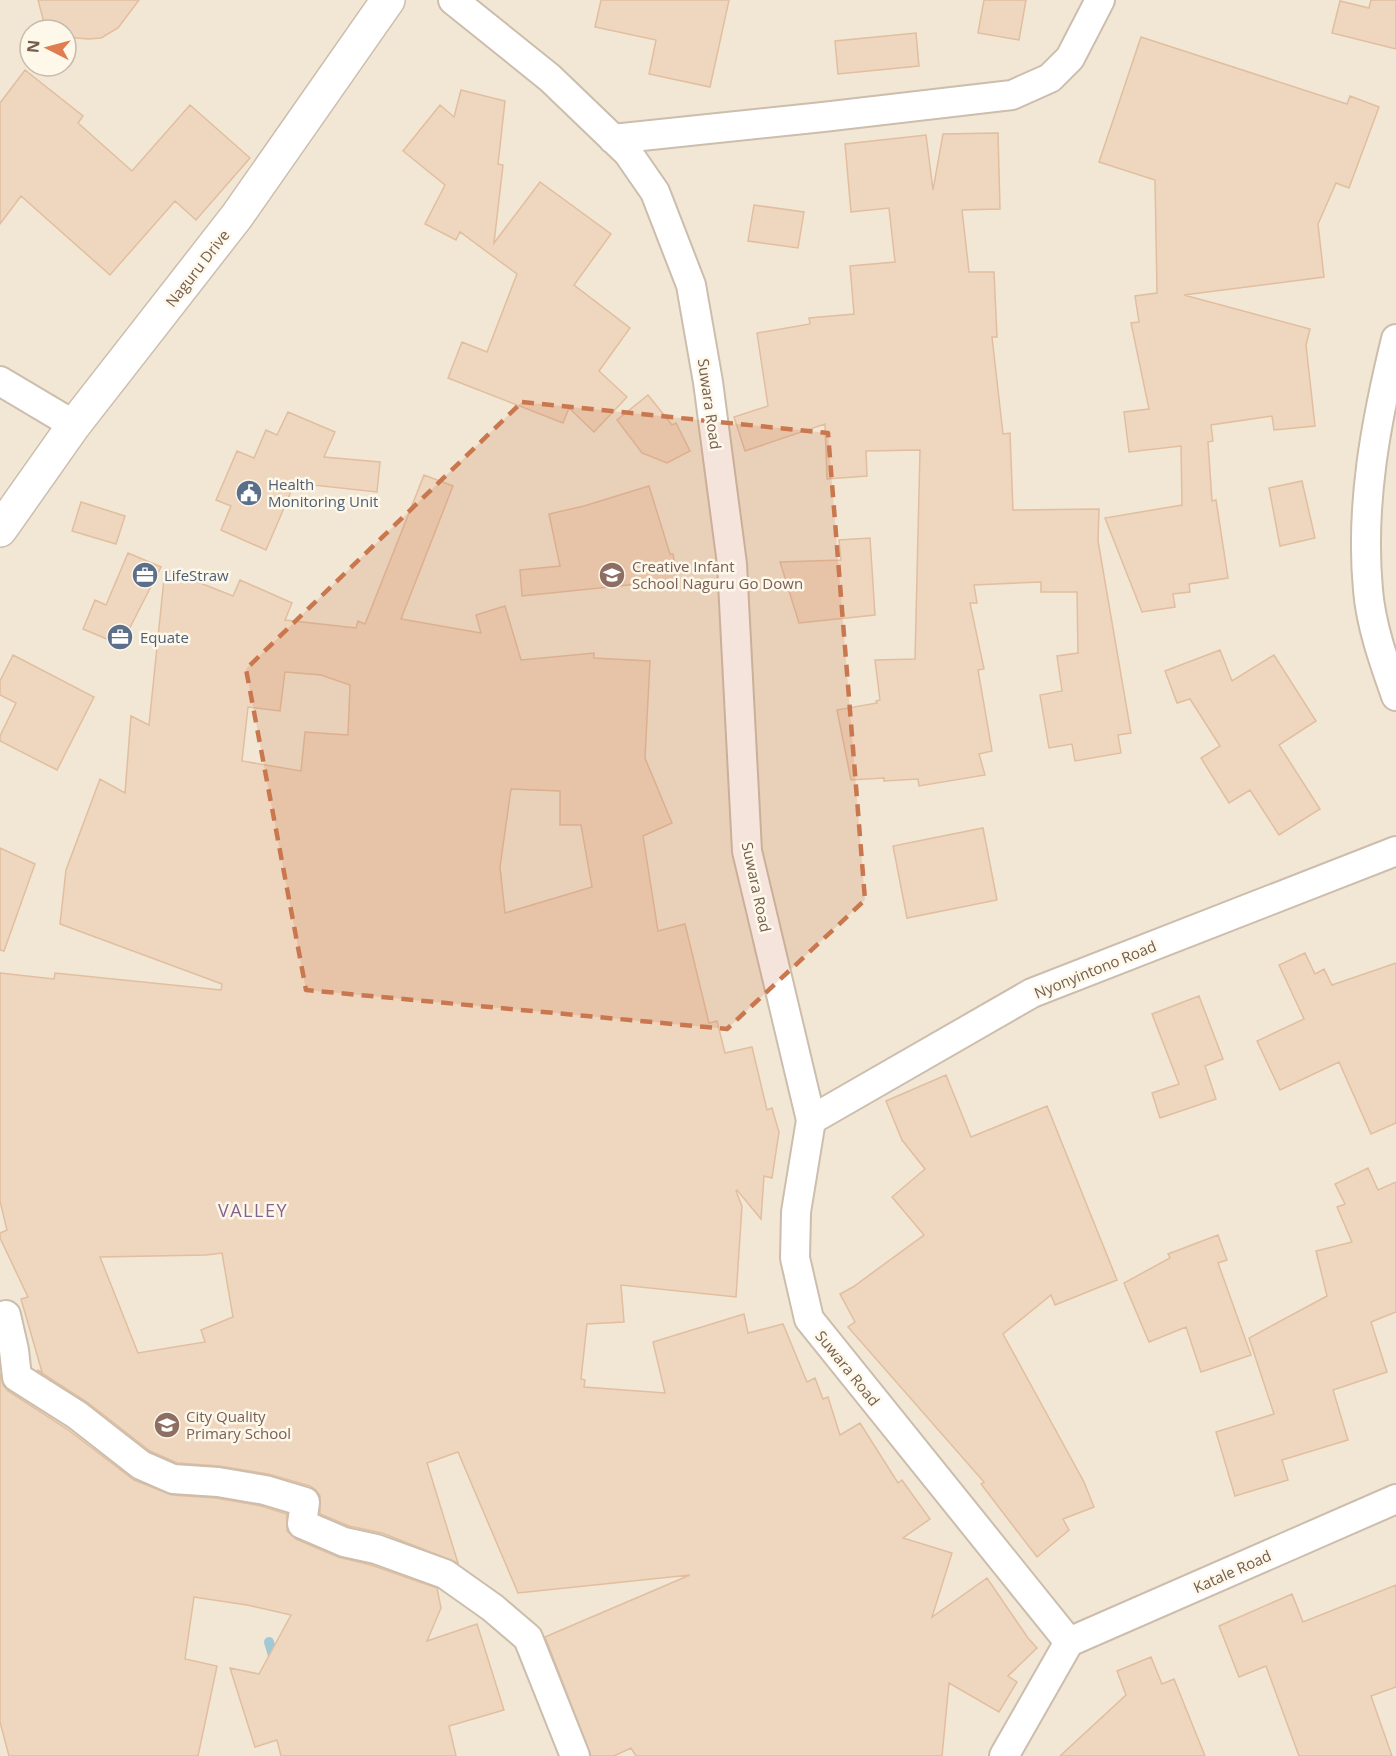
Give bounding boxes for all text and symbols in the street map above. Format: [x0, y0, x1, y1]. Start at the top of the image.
north arrow [18, 18, 78, 78]
text: N [21, 39, 45, 54]
street label: Naguru Drive [161, 225, 233, 311]
street label: Suwara Road [694, 357, 726, 451]
place label: Health Monitoring Unit [268, 474, 378, 511]
public building icon: Health Monitoring Unit [234, 478, 264, 508]
place label: Creative Infant School Naguru Go Down [632, 556, 803, 593]
office icon: LifeStraw [130, 560, 160, 590]
school or university icon: Creative Infant School Naguru Go Down [597, 560, 627, 590]
place label: LifeStraw [164, 565, 229, 585]
office icon: Equate [105, 622, 135, 652]
place label: Equate [140, 627, 189, 647]
street label: Suwara Road [738, 840, 776, 934]
street label: Nyonyintono Road [1031, 935, 1159, 1003]
district label: VALLEY [218, 1198, 288, 1222]
street label: Suwara Road [811, 1326, 885, 1410]
place label: City Quality Primary School [186, 1406, 291, 1443]
school or university icon: City Quality Primary School [152, 1410, 182, 1440]
street label: Katale Road [1190, 1545, 1274, 1597]

